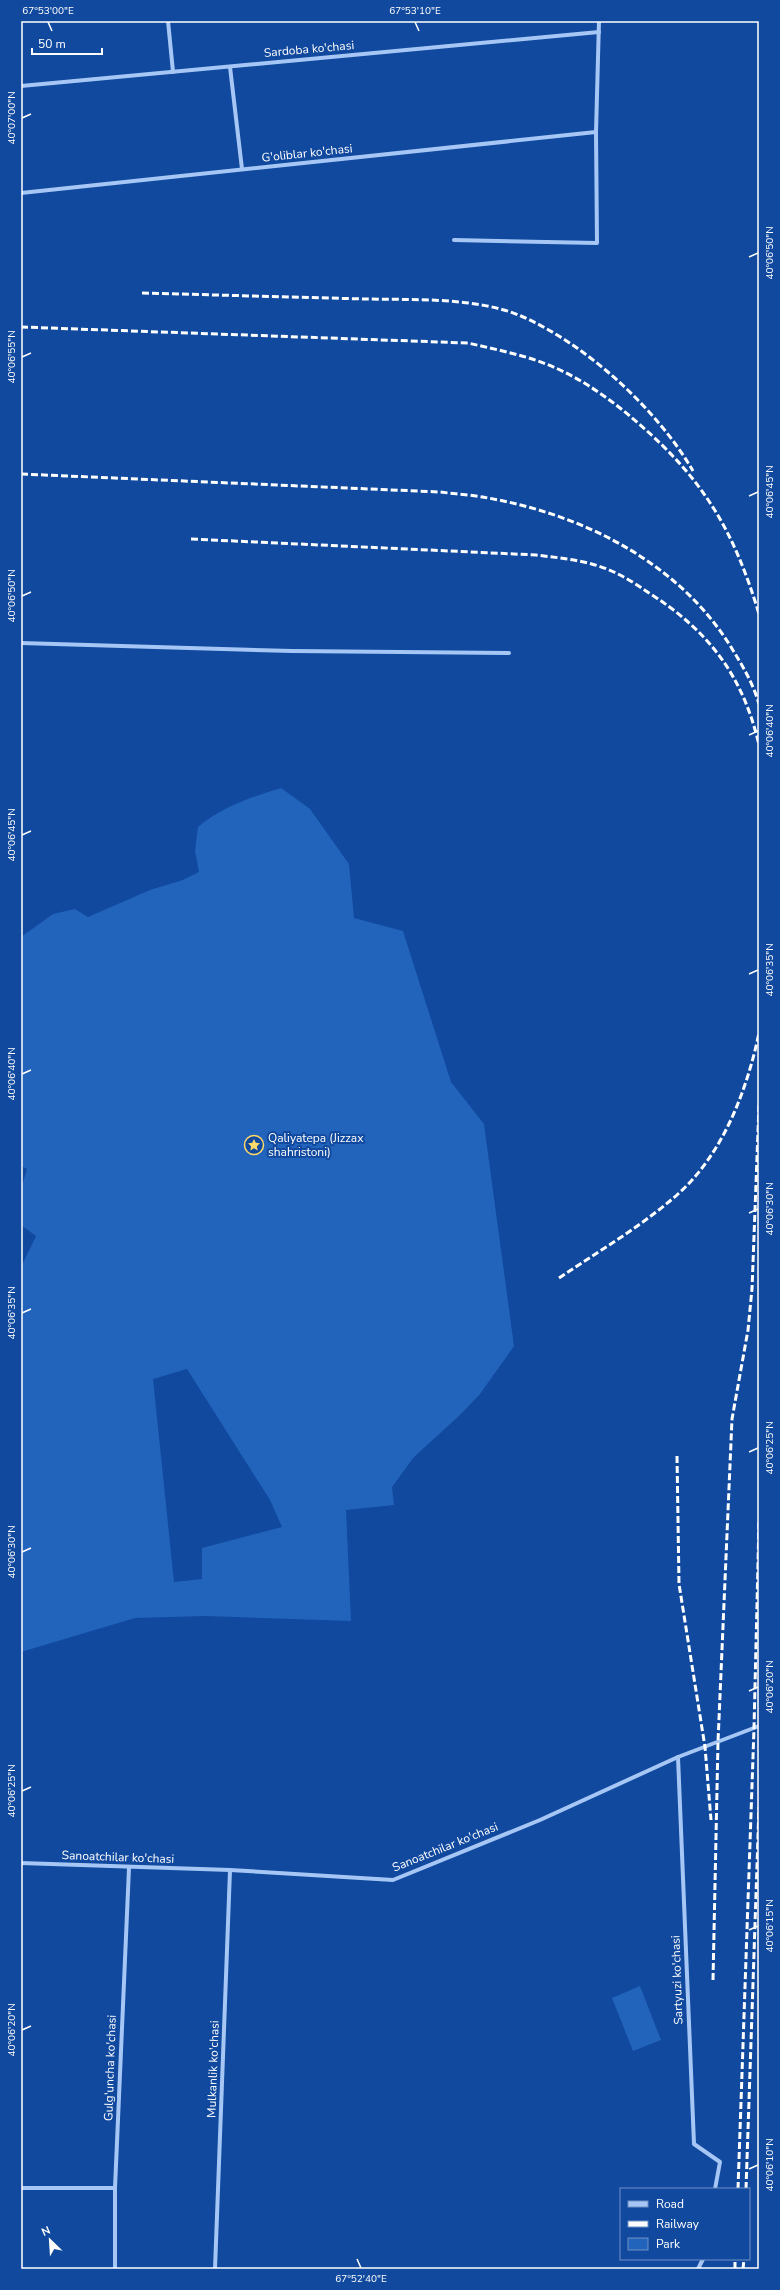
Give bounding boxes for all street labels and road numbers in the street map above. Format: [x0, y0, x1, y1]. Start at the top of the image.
street label: Sardoba ko'chasi [263, 37, 355, 61]
street label: G'oliblar ko'chasi [261, 140, 353, 166]
street label: Sanoatchilar ko'chasi [390, 1818, 500, 1876]
street label: Sanoatchilar ko'chasi [61, 1847, 175, 1867]
street label: Sartyuzi ko'chasi [667, 1935, 687, 2025]
street label: Gulg'uncha ko'chasi [100, 2015, 120, 2121]
street label: Mulkanlik ko'chasi [203, 2020, 223, 2118]

